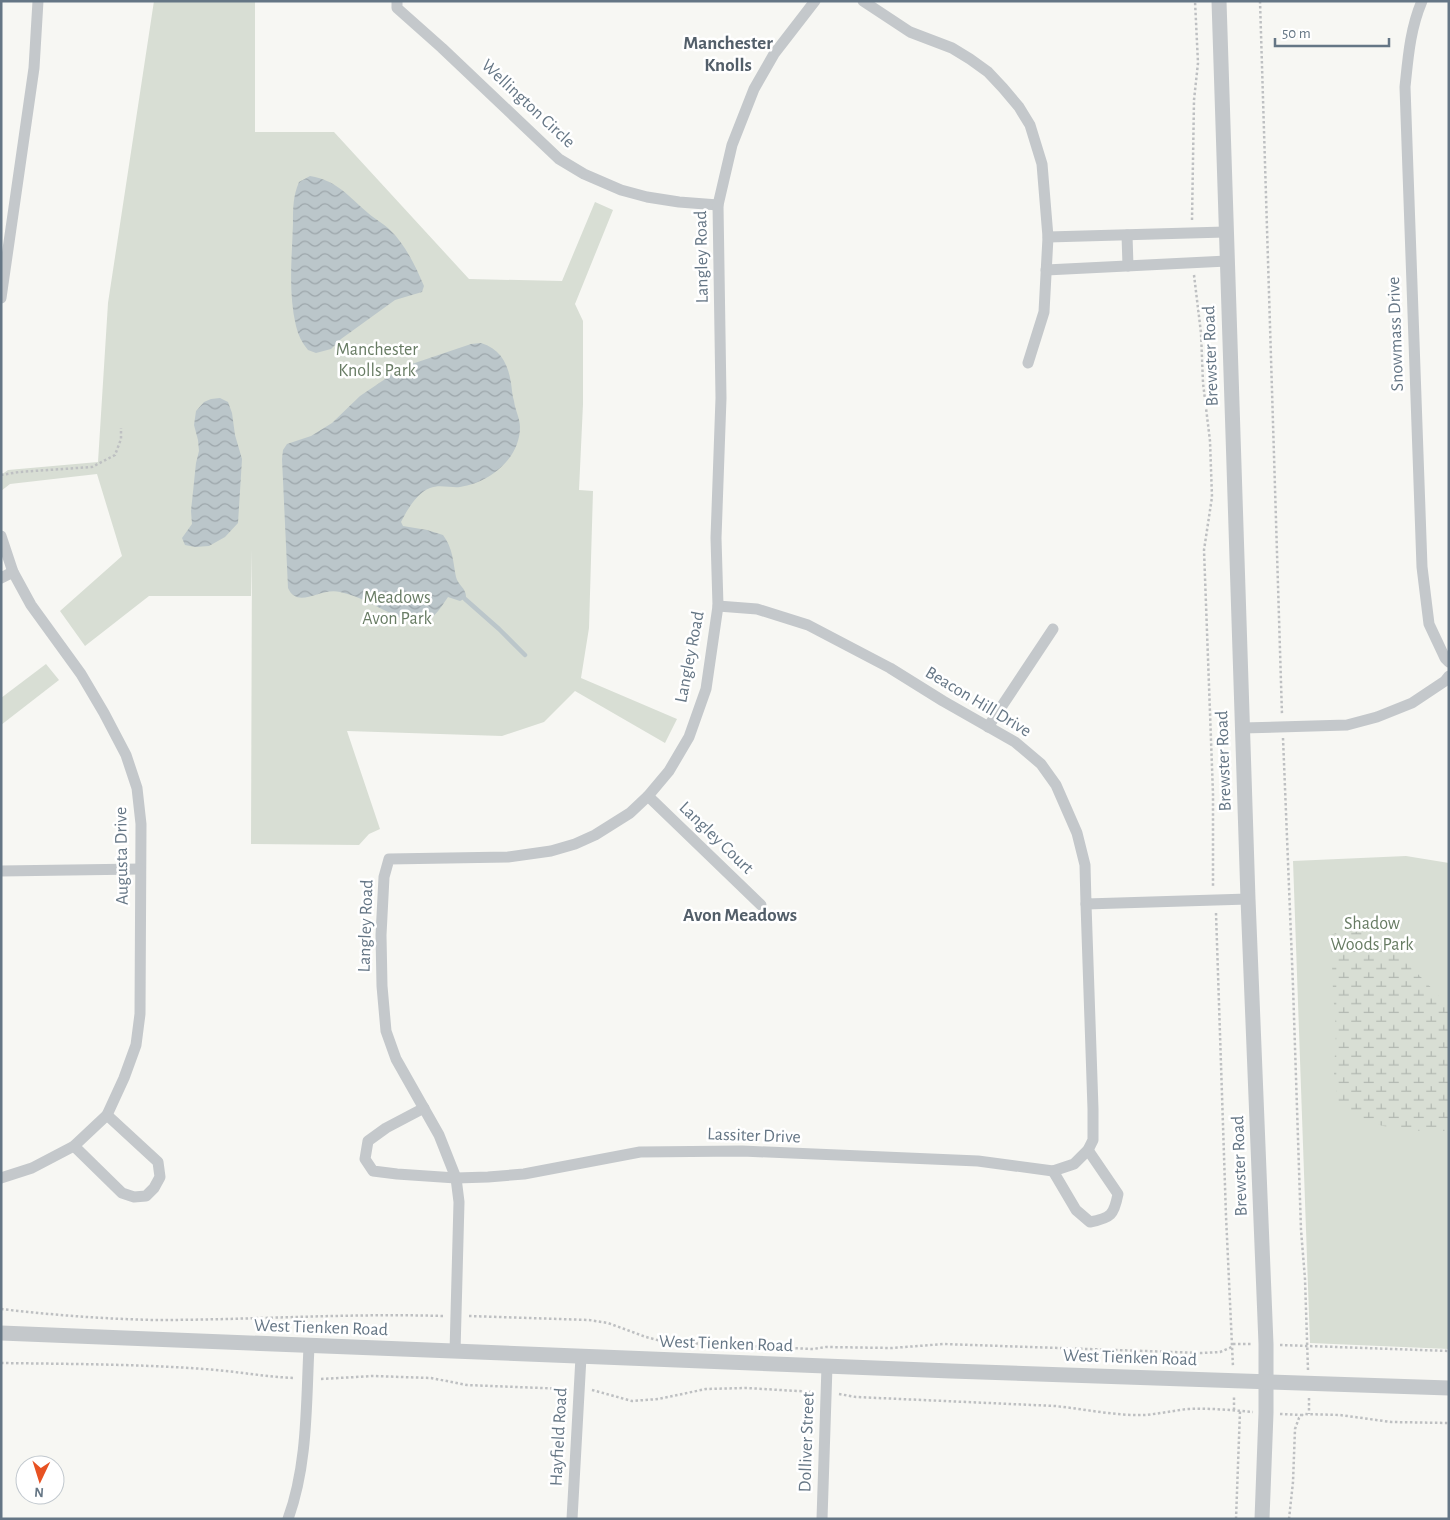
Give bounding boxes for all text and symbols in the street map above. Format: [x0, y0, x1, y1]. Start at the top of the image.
scale bar [1275, 15, 1389, 47]
text: 50 m [1282, 26, 1311, 41]
district label: Manchester Knolls [683, 34, 773, 75]
street label: Wellington Circle [478, 56, 578, 152]
street label: Langley Road [692, 210, 712, 304]
street label: Snowmass Drive [1385, 276, 1407, 392]
street label: Brewster Road [1200, 305, 1222, 407]
park label: Manchester Knolls Park [336, 341, 418, 380]
park label: Meadows Avon Park [362, 589, 432, 628]
street label: Langley Road [672, 610, 708, 704]
street label: Beacon Hill Drive [922, 663, 1034, 741]
street label: Brewster Road [1213, 710, 1235, 812]
street label: Langley Court [675, 798, 757, 878]
street label: Augusta Drive [112, 807, 132, 905]
street label: Langley Road [355, 879, 377, 973]
district label: Avon Meadows [683, 906, 797, 925]
park label: Shadow Woods Park [1331, 915, 1414, 954]
street label: Brewster Road [1229, 1115, 1251, 1217]
street label: Lassiter Drive [707, 1125, 801, 1147]
street label: West Tienken Road [254, 1317, 388, 1339]
street label: West Tienken Road [659, 1333, 793, 1355]
street label: West Tienken Road [1063, 1347, 1197, 1369]
street label: Hayfield Road [547, 1387, 571, 1487]
street label: Dolliver Street [796, 1391, 818, 1493]
north arrow [15, 1455, 65, 1505]
text: N [34, 1485, 45, 1499]

